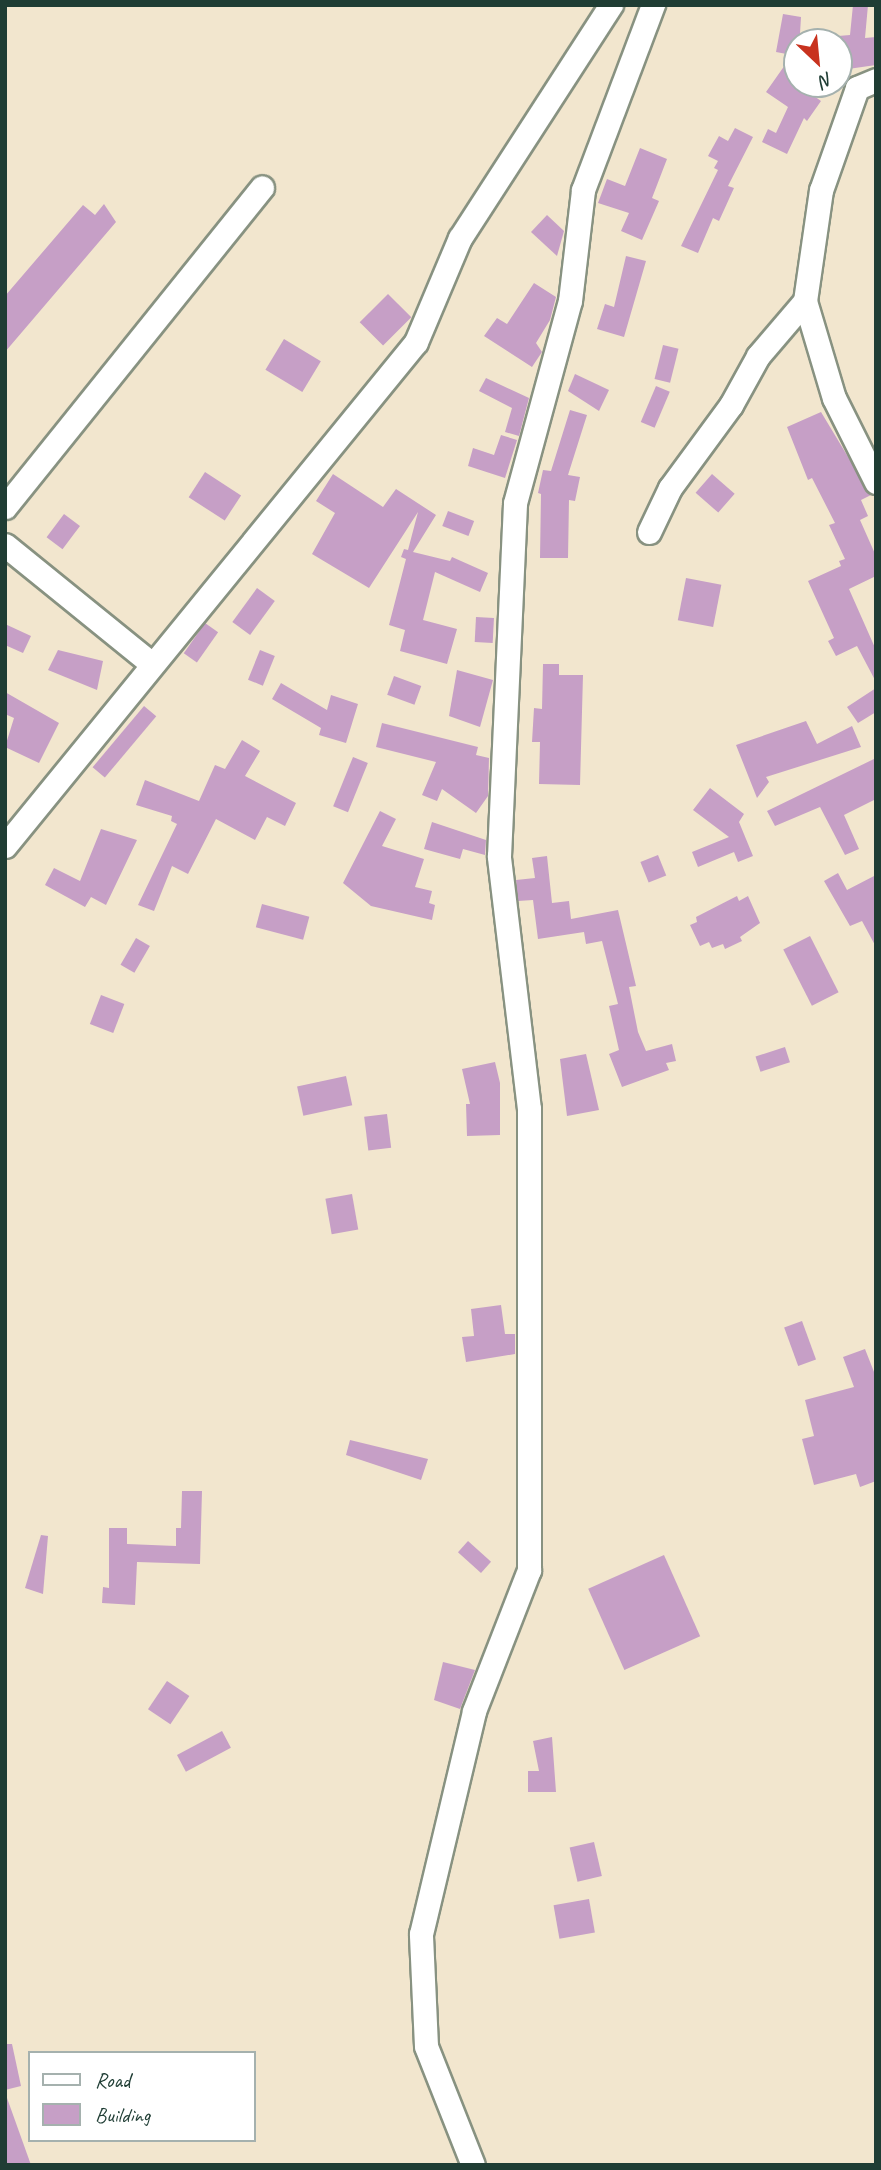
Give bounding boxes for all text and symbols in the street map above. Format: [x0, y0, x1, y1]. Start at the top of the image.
north arrow [783, 28, 853, 98]
text: N [816, 67, 837, 93]
legend [28, 2051, 256, 2142]
text: Road [95, 2067, 130, 2093]
text: Building [95, 2102, 150, 2128]

